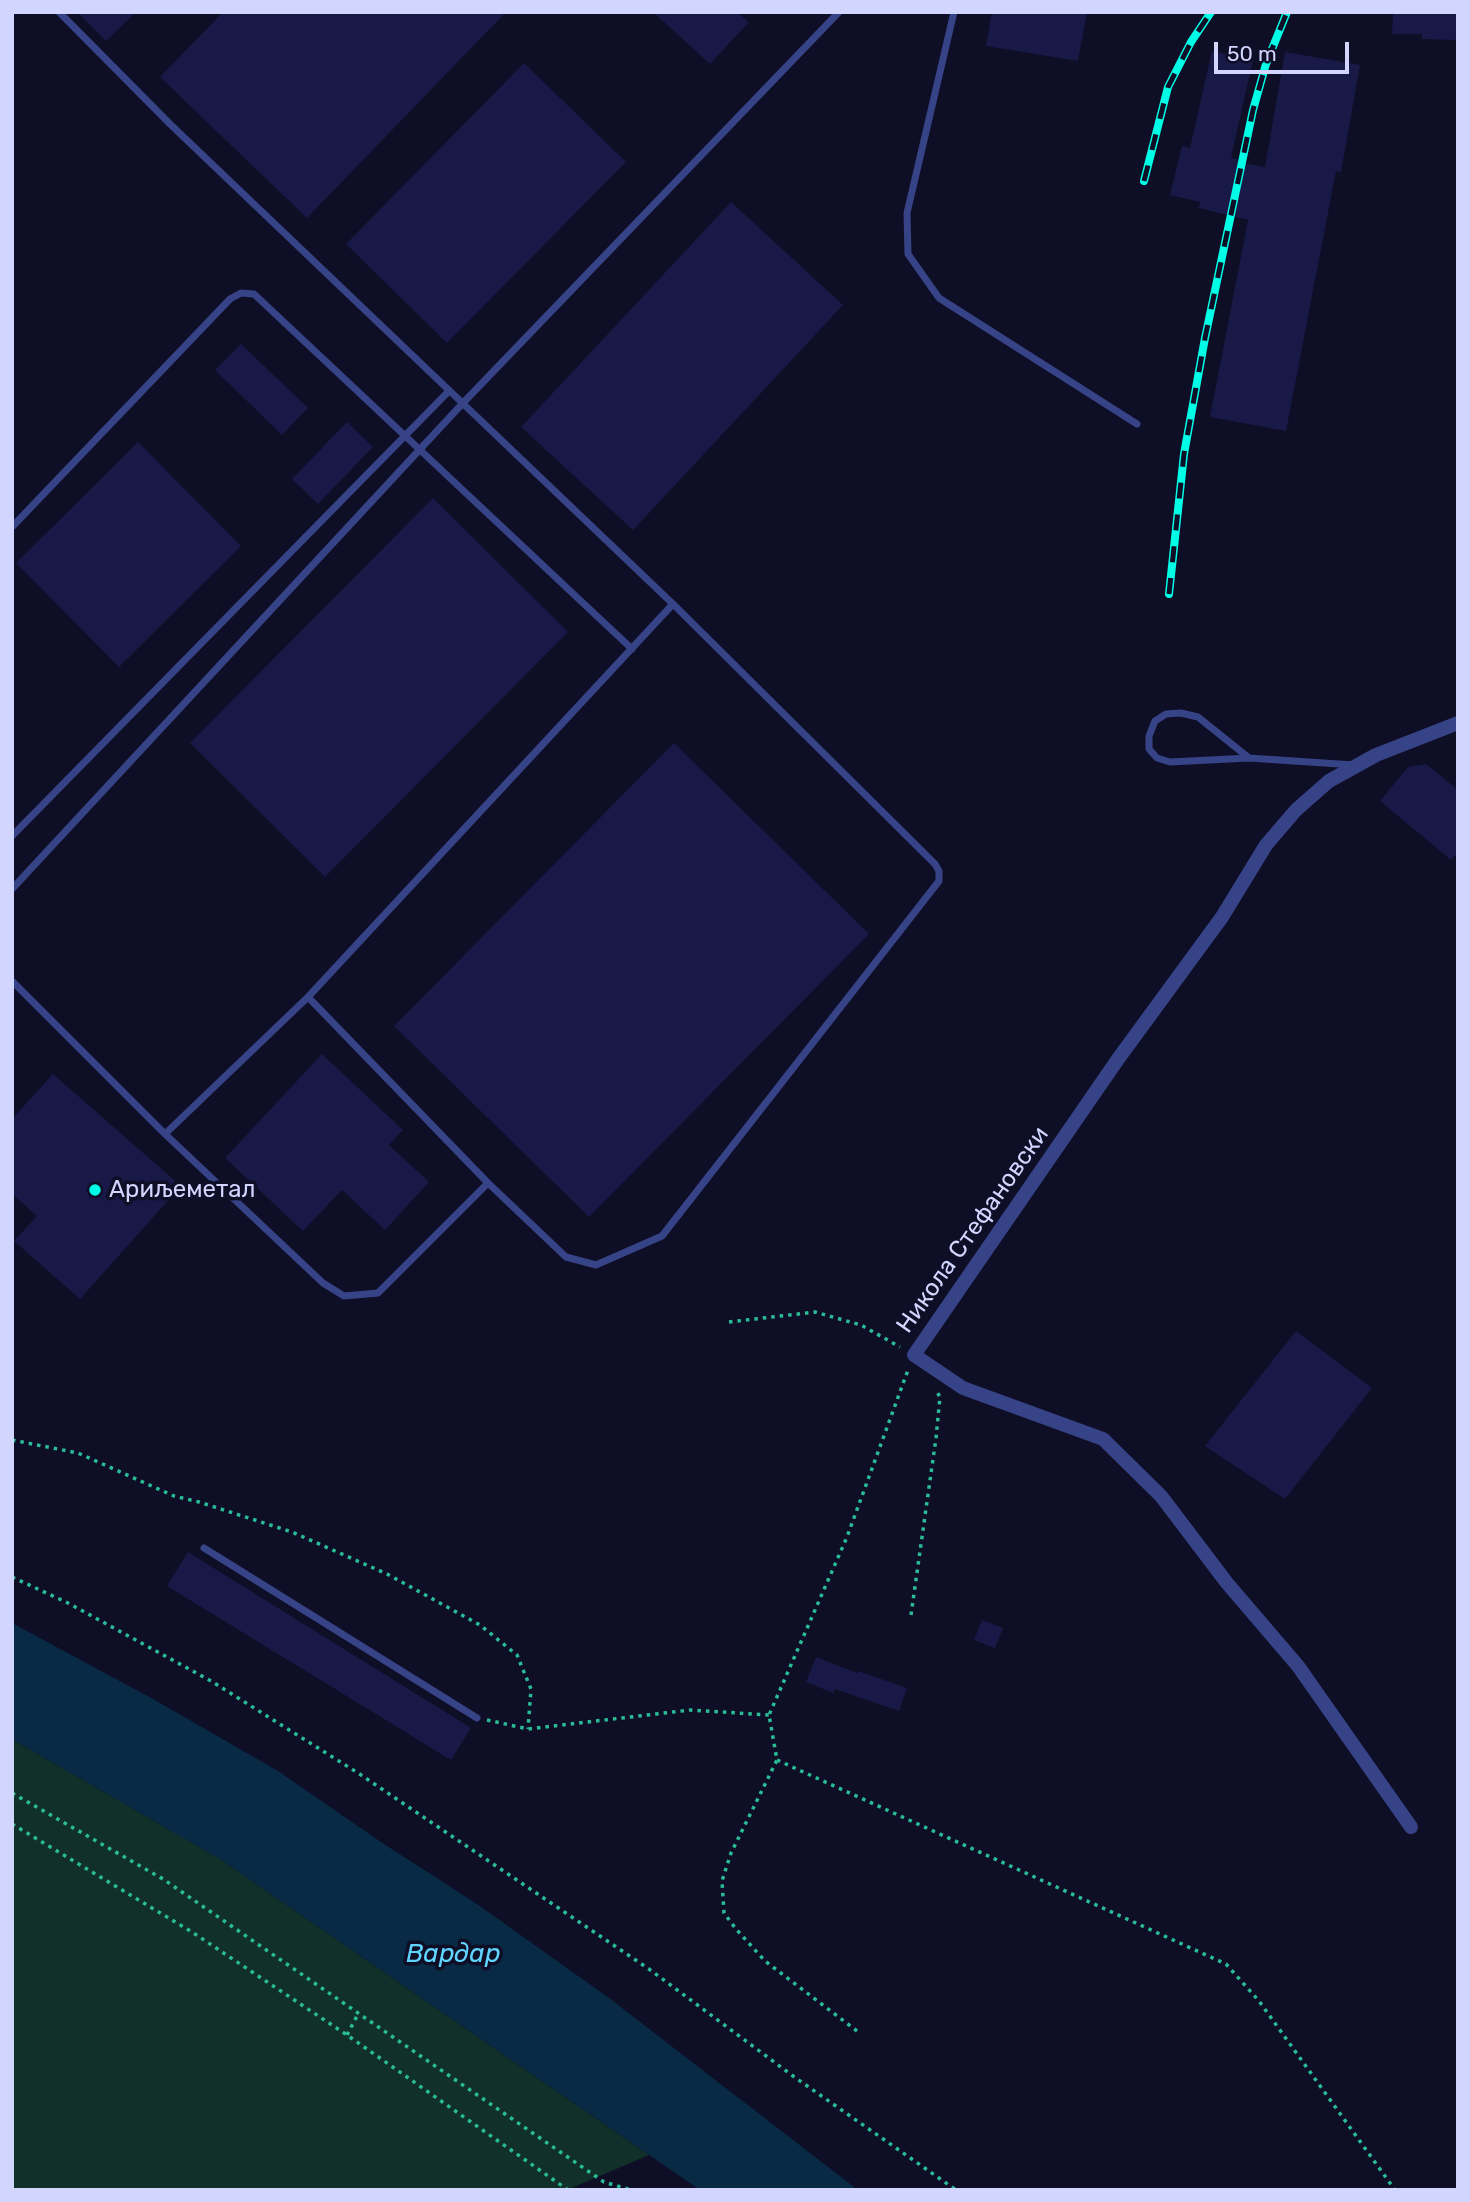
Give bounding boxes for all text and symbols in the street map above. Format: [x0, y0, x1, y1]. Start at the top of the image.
scale bar [1218, 28, 1353, 72]
text: 50 m [1227, 41, 1277, 66]
street label: Никола Стефановски [891, 1121, 1055, 1339]
place label: Ариљеметал [109, 1176, 255, 1204]
marker: Ариљеметал [87, 1182, 103, 1198]
water label: Вардар [406, 1938, 500, 1970]

